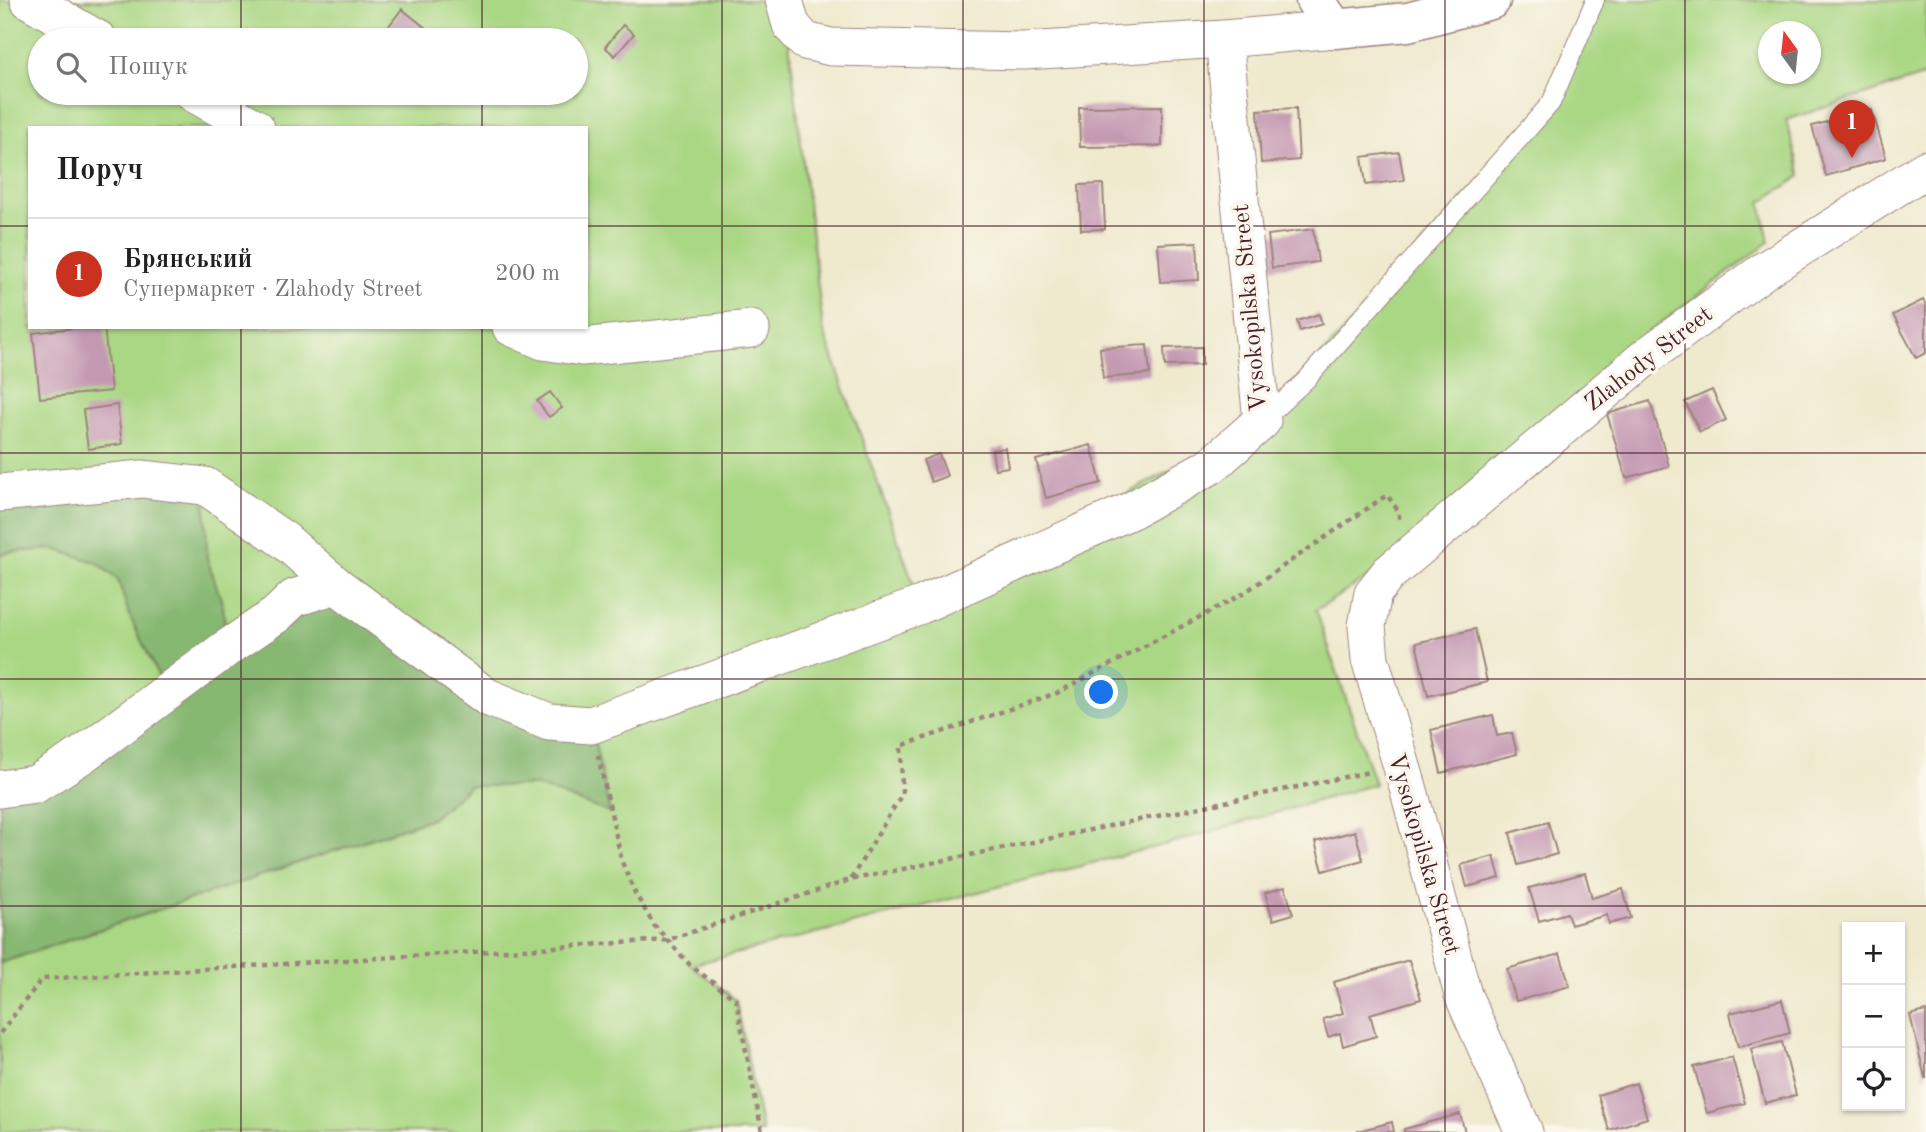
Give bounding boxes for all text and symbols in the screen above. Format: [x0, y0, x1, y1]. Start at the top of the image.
north arrow [1758, 21, 1821, 84]
search box [28, 28, 588, 105]
icon: search [52, 48, 90, 86]
text: Пошук [108, 54, 188, 80]
pin: 1 [1829, 100, 1875, 158]
text: Поруч [56, 156, 143, 186]
street label: Vysokopilska Street [1230, 203, 1272, 413]
text: Брянський [123, 247, 252, 273]
text: 1 [72, 262, 86, 285]
text: 200 m [495, 262, 560, 285]
text: Супермаркет · Zlahody Street [123, 278, 423, 301]
street label: Zlahody Street [1581, 303, 1717, 417]
your location [1084, 675, 1118, 709]
street label: Vysokopilska Street [1383, 751, 1463, 958]
map controls [1842, 922, 1905, 1111]
button: + [1842, 922, 1905, 985]
button: − [1842, 985, 1905, 1048]
button: locate [1842, 1048, 1905, 1111]

